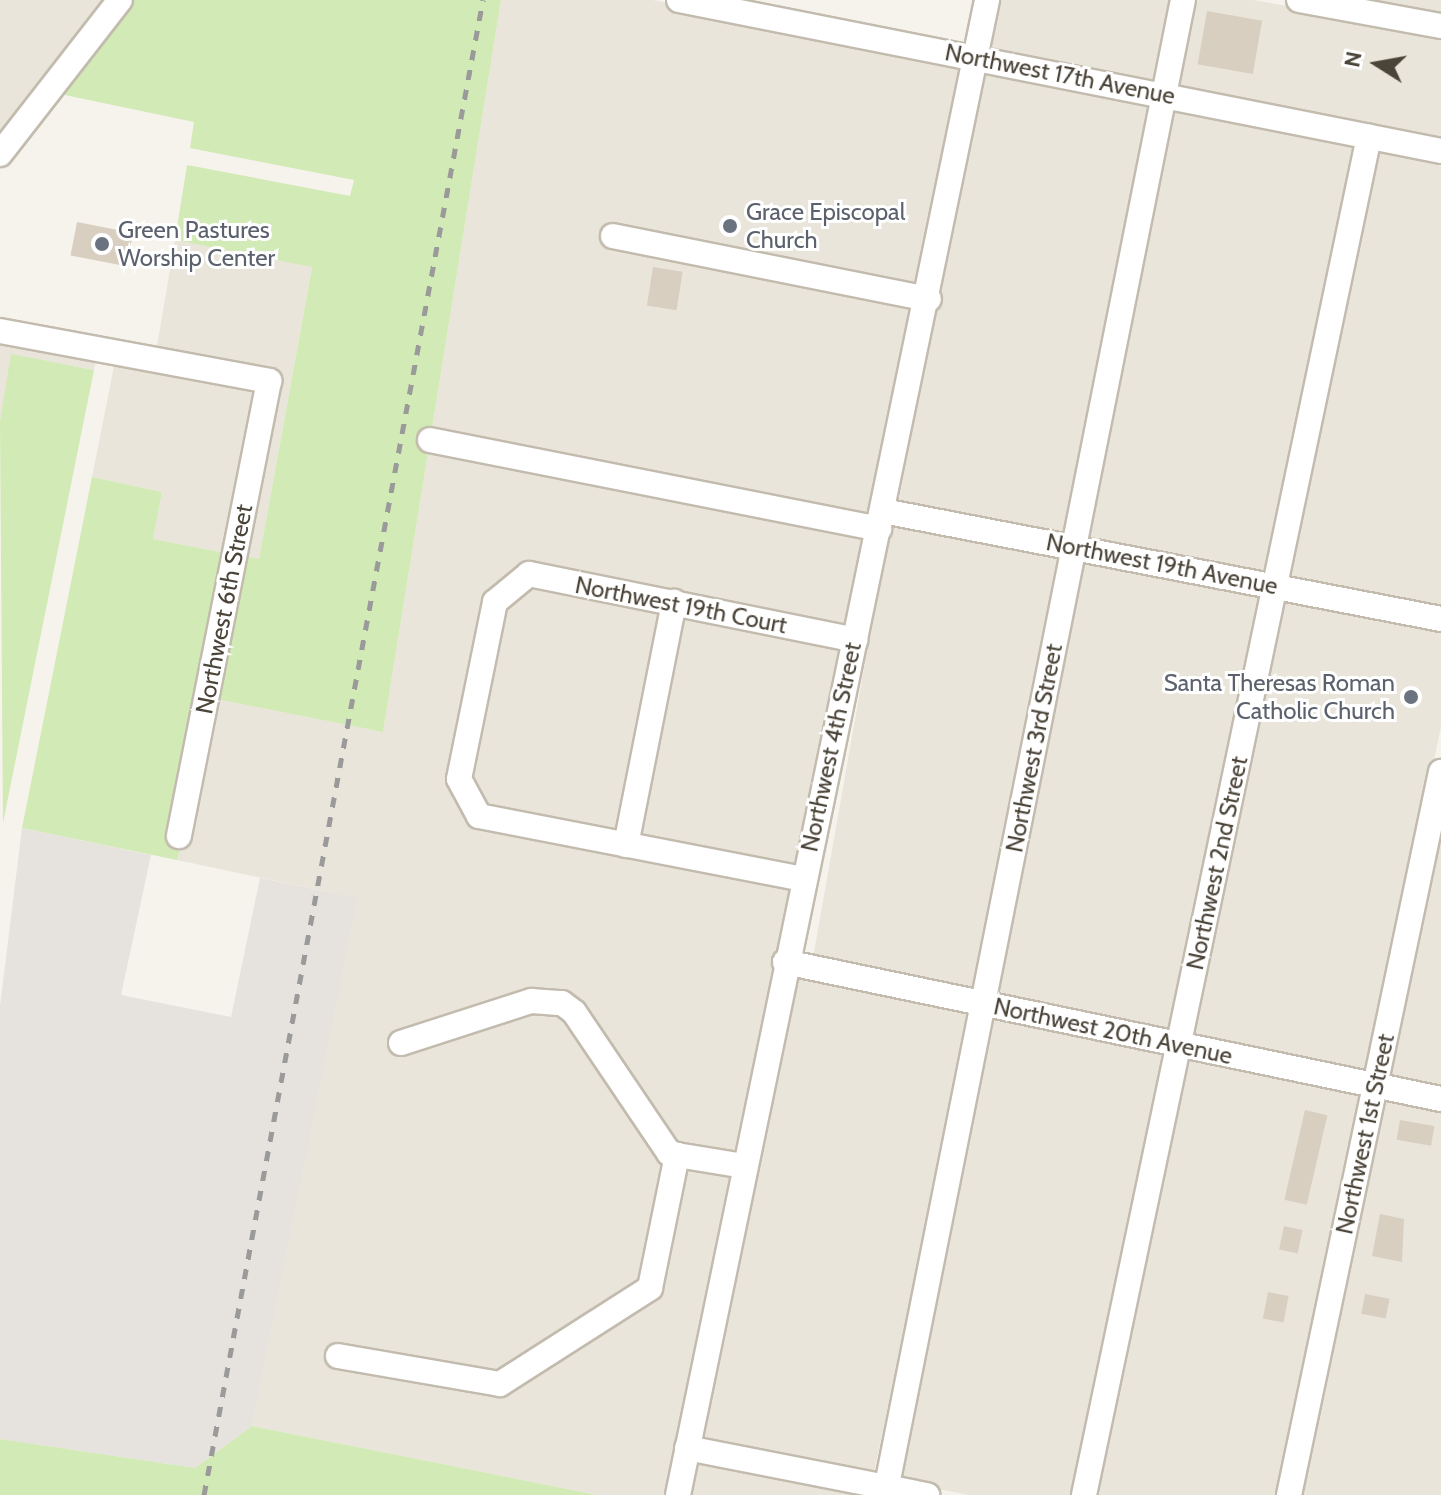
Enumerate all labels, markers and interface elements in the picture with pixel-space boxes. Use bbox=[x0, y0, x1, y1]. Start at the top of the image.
north arrow bbox=[1337, 24, 1417, 104]
street label: Northwest 17th Avenue bbox=[943, 38, 1177, 110]
text: N bbox=[1338, 49, 1368, 70]
place label: Grace Episcopal Church bbox=[746, 198, 905, 254]
place label: Green Pastures Worship Center bbox=[118, 216, 275, 272]
marker: Grace Episcopal Church bbox=[721, 217, 739, 235]
marker: Green Pastures Worship Center bbox=[93, 235, 111, 253]
street label: Northwest 6th Street bbox=[190, 502, 258, 716]
street label: Northwest 19th Avenue bbox=[1044, 527, 1280, 601]
street label: Northwest 19th Court bbox=[573, 570, 789, 640]
street label: Northwest 4th Street bbox=[795, 640, 867, 854]
street label: Northwest 3rd Street bbox=[1000, 641, 1068, 855]
place label: Santa Theresas Roman Catholic Church bbox=[1164, 669, 1395, 725]
marker: Santa Theresas Roman Catholic Church bbox=[1402, 688, 1420, 706]
street label: Northwest 2nd Street bbox=[1180, 754, 1254, 972]
street label: Northwest 20th Avenue bbox=[991, 992, 1235, 1070]
street label: Northwest 1st Street bbox=[1330, 1031, 1400, 1237]

